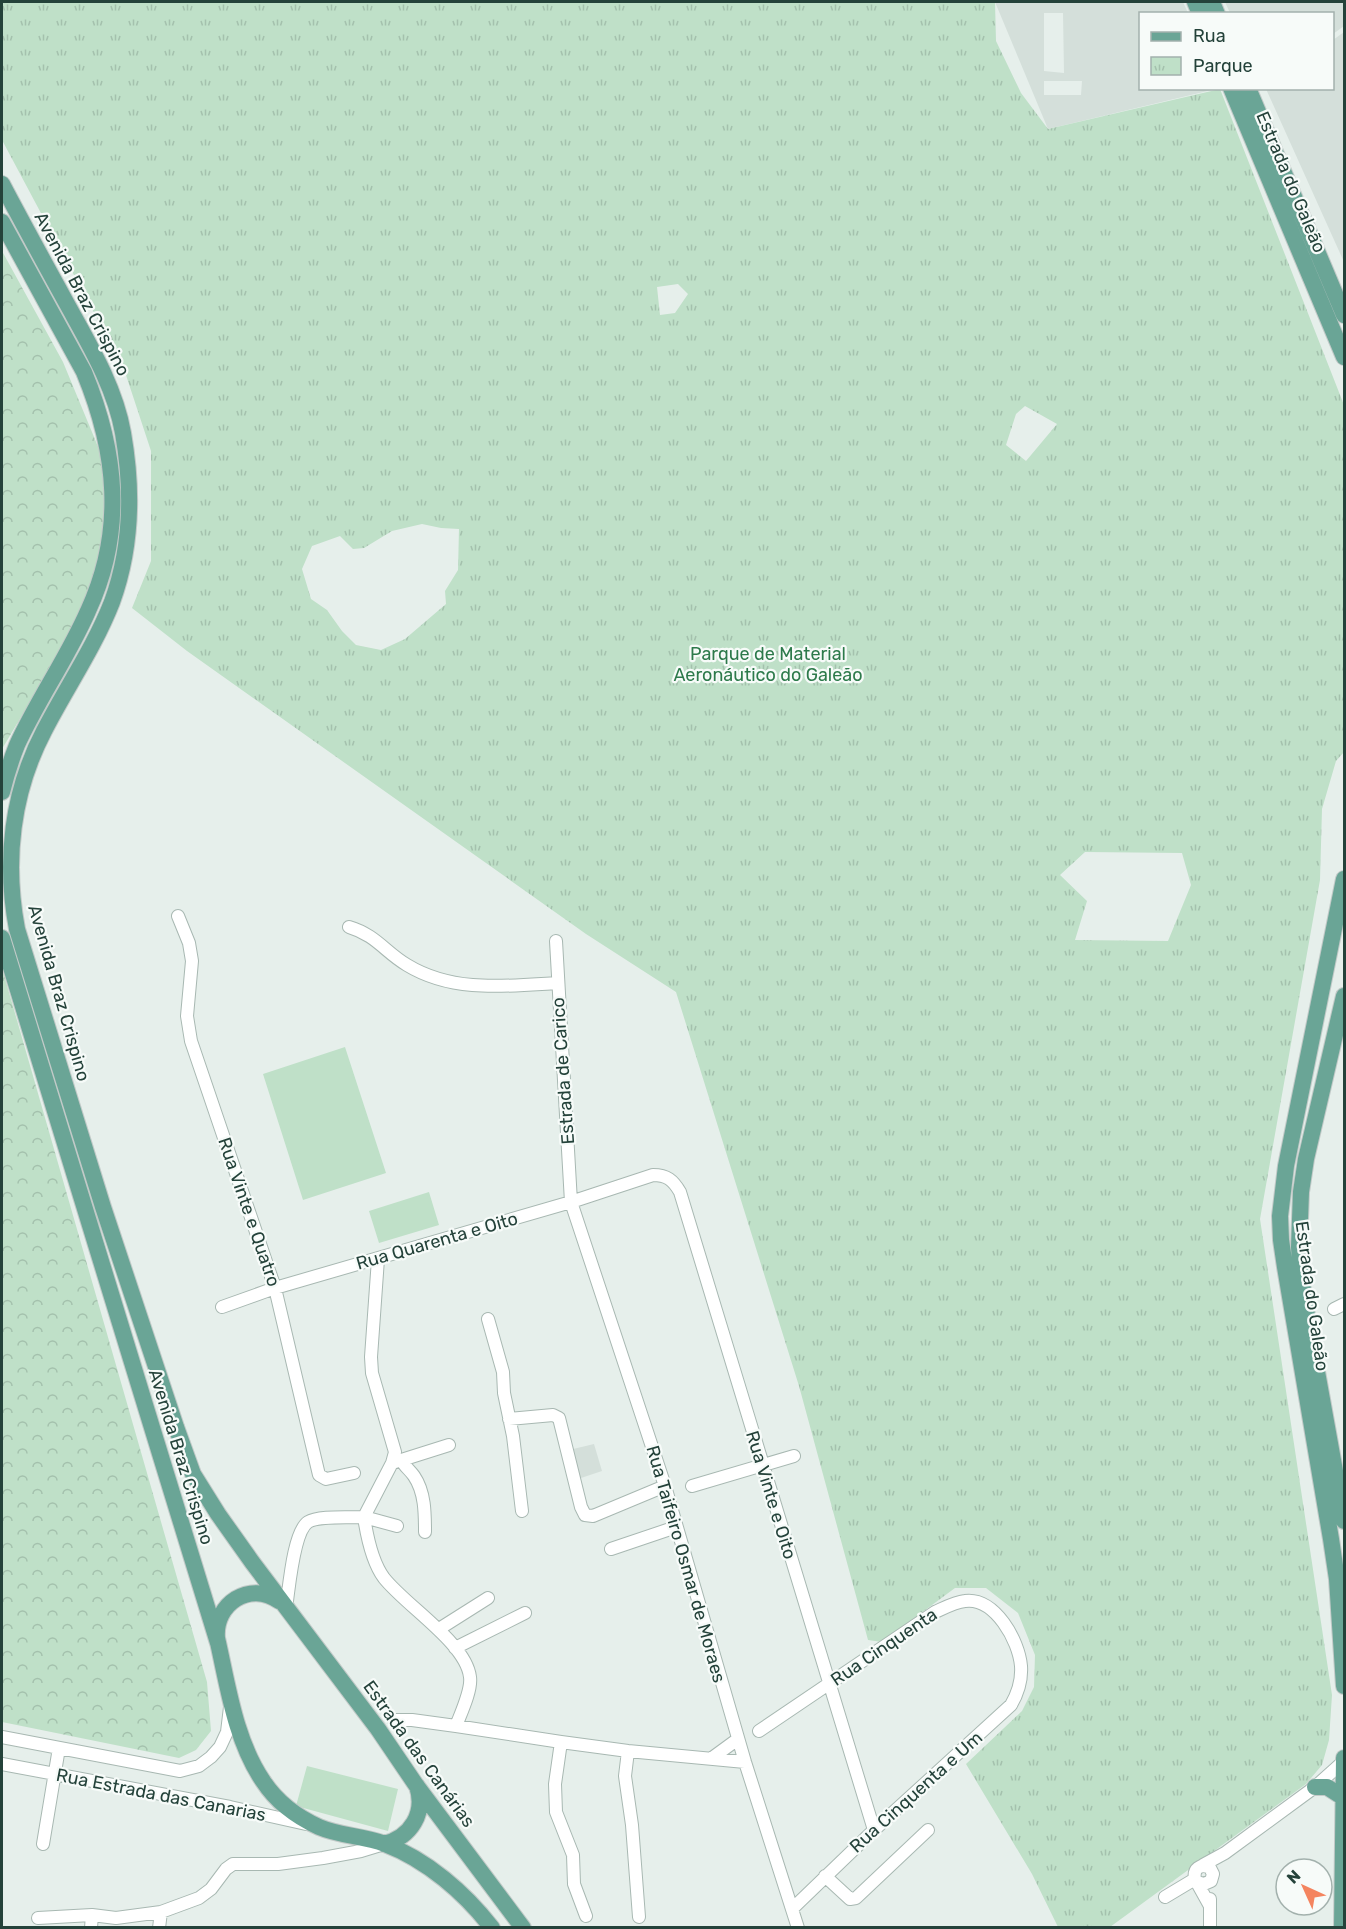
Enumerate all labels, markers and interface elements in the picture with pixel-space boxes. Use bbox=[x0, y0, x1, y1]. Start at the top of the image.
legend bbox=[1139, 12, 1334, 90]
text: Rua bbox=[1193, 25, 1226, 47]
text: Parque bbox=[1193, 55, 1253, 77]
street label: Estrada do Galeão bbox=[1251, 108, 1331, 256]
street label: Avenida Braz Crispino bbox=[29, 208, 135, 380]
park label: Parque de Material Aeronáutico do Galeão bbox=[673, 643, 863, 686]
street label: Avenida Braz Crispino bbox=[23, 902, 95, 1084]
street label: Estrada de Carico bbox=[547, 997, 579, 1145]
street label: Rua Vinte e Quatro bbox=[213, 1135, 285, 1289]
street label: Rua Quarenta e Oito bbox=[354, 1207, 520, 1275]
street label: Estrada do Galeão bbox=[1291, 1220, 1333, 1372]
street label: Avenida Braz Crispino bbox=[144, 1367, 218, 1547]
street label: Rua Vinte e Oito bbox=[741, 1428, 801, 1562]
street label: Rua Taifeiro Osmar de Moraes bbox=[642, 1443, 730, 1685]
street label: Rua Cinquenta bbox=[827, 1603, 941, 1691]
street label: Estrada das Canárias bbox=[358, 1676, 480, 1832]
street label: Rua Cinquenta e Um bbox=[845, 1727, 987, 1857]
street label: Rua Estrada das Canarias bbox=[54, 1764, 268, 1826]
north arrow bbox=[1274, 1857, 1334, 1917]
text: N bbox=[1283, 1866, 1305, 1888]

